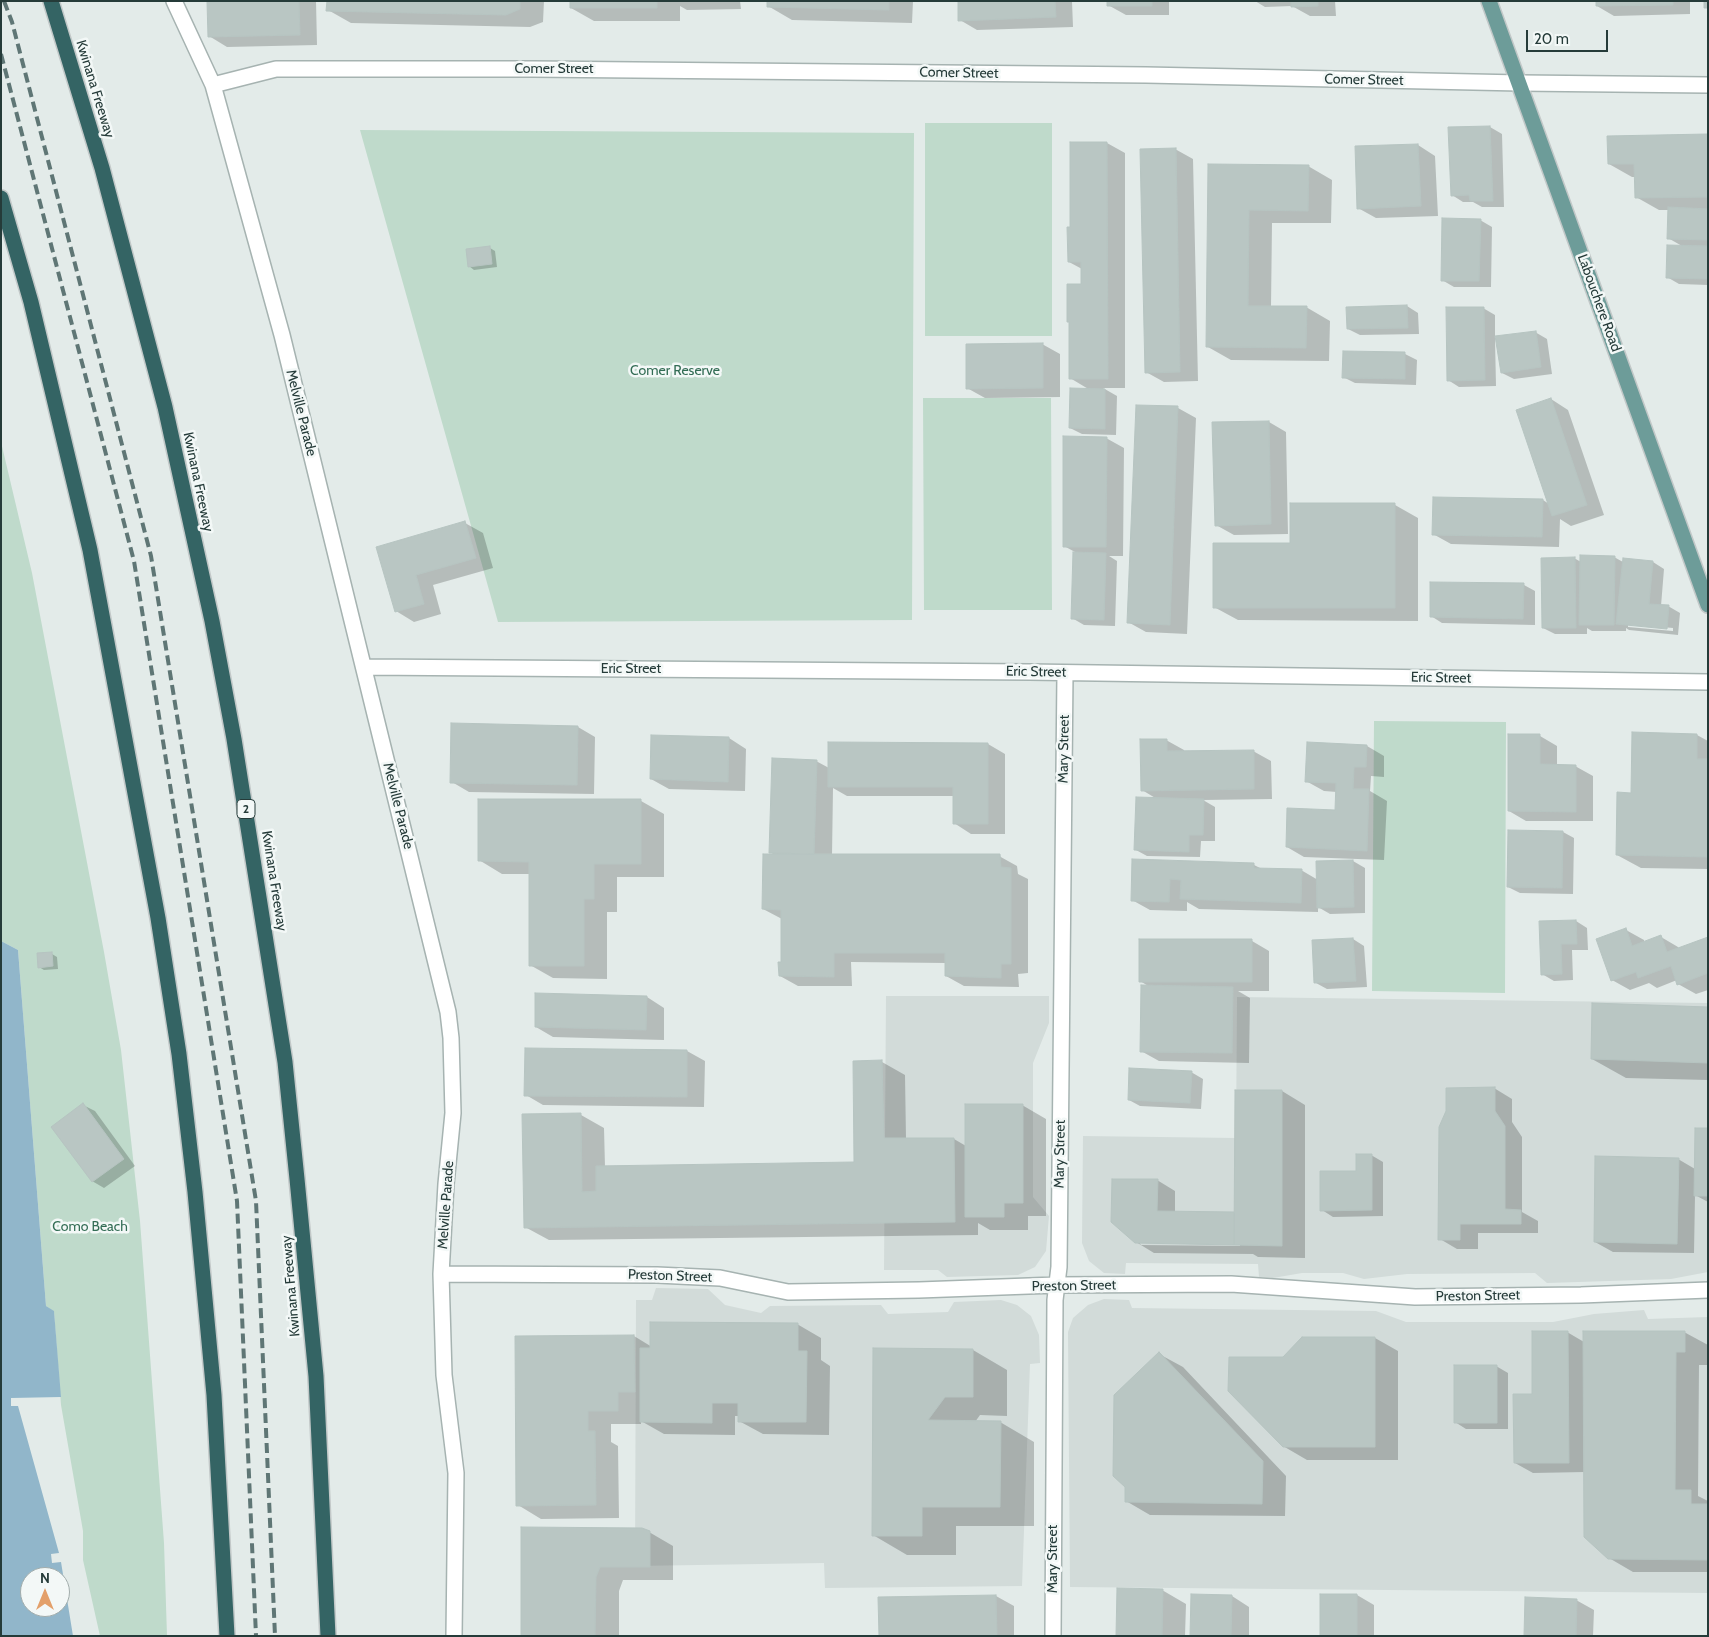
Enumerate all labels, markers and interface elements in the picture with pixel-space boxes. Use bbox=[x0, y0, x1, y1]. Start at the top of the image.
scale bar bbox=[1529, 20, 1612, 52]
text: 20 m bbox=[1534, 30, 1569, 48]
street label: Kwinana Freeway bbox=[72, 38, 118, 140]
street label: Comer Street bbox=[514, 61, 594, 77]
street label: Comer Street bbox=[919, 64, 999, 82]
street label: Comer Street bbox=[1324, 71, 1404, 89]
street label: Labouchere Road bbox=[1574, 252, 1624, 354]
park label: Comer Reserve bbox=[630, 363, 720, 379]
street label: Melville Parade bbox=[282, 368, 320, 458]
street label: Kwinana Freeway bbox=[179, 431, 217, 533]
street label: Eric Street bbox=[601, 661, 661, 677]
street label: Eric Street bbox=[1006, 663, 1066, 681]
street label: Eric Street bbox=[1411, 669, 1471, 687]
street label: Mary Street bbox=[1055, 715, 1073, 783]
street label: Melville Parade bbox=[379, 761, 417, 851]
road number: 2 bbox=[237, 800, 255, 819]
street label: Kwinana Freeway bbox=[258, 830, 290, 932]
street label: Mary Street bbox=[1051, 1120, 1069, 1188]
street label: Melville Parade bbox=[435, 1160, 457, 1250]
park label: Como Beach bbox=[52, 1219, 128, 1235]
street label: Kwinana Freeway bbox=[278, 1235, 304, 1337]
street label: Preston Street bbox=[628, 1266, 712, 1286]
street label: Preston Street bbox=[1032, 1277, 1116, 1295]
street label: Preston Street bbox=[1436, 1287, 1520, 1305]
street label: Mary Street bbox=[1045, 1525, 1061, 1593]
north arrow bbox=[20, 1567, 70, 1617]
text: N bbox=[40, 1569, 50, 1587]

